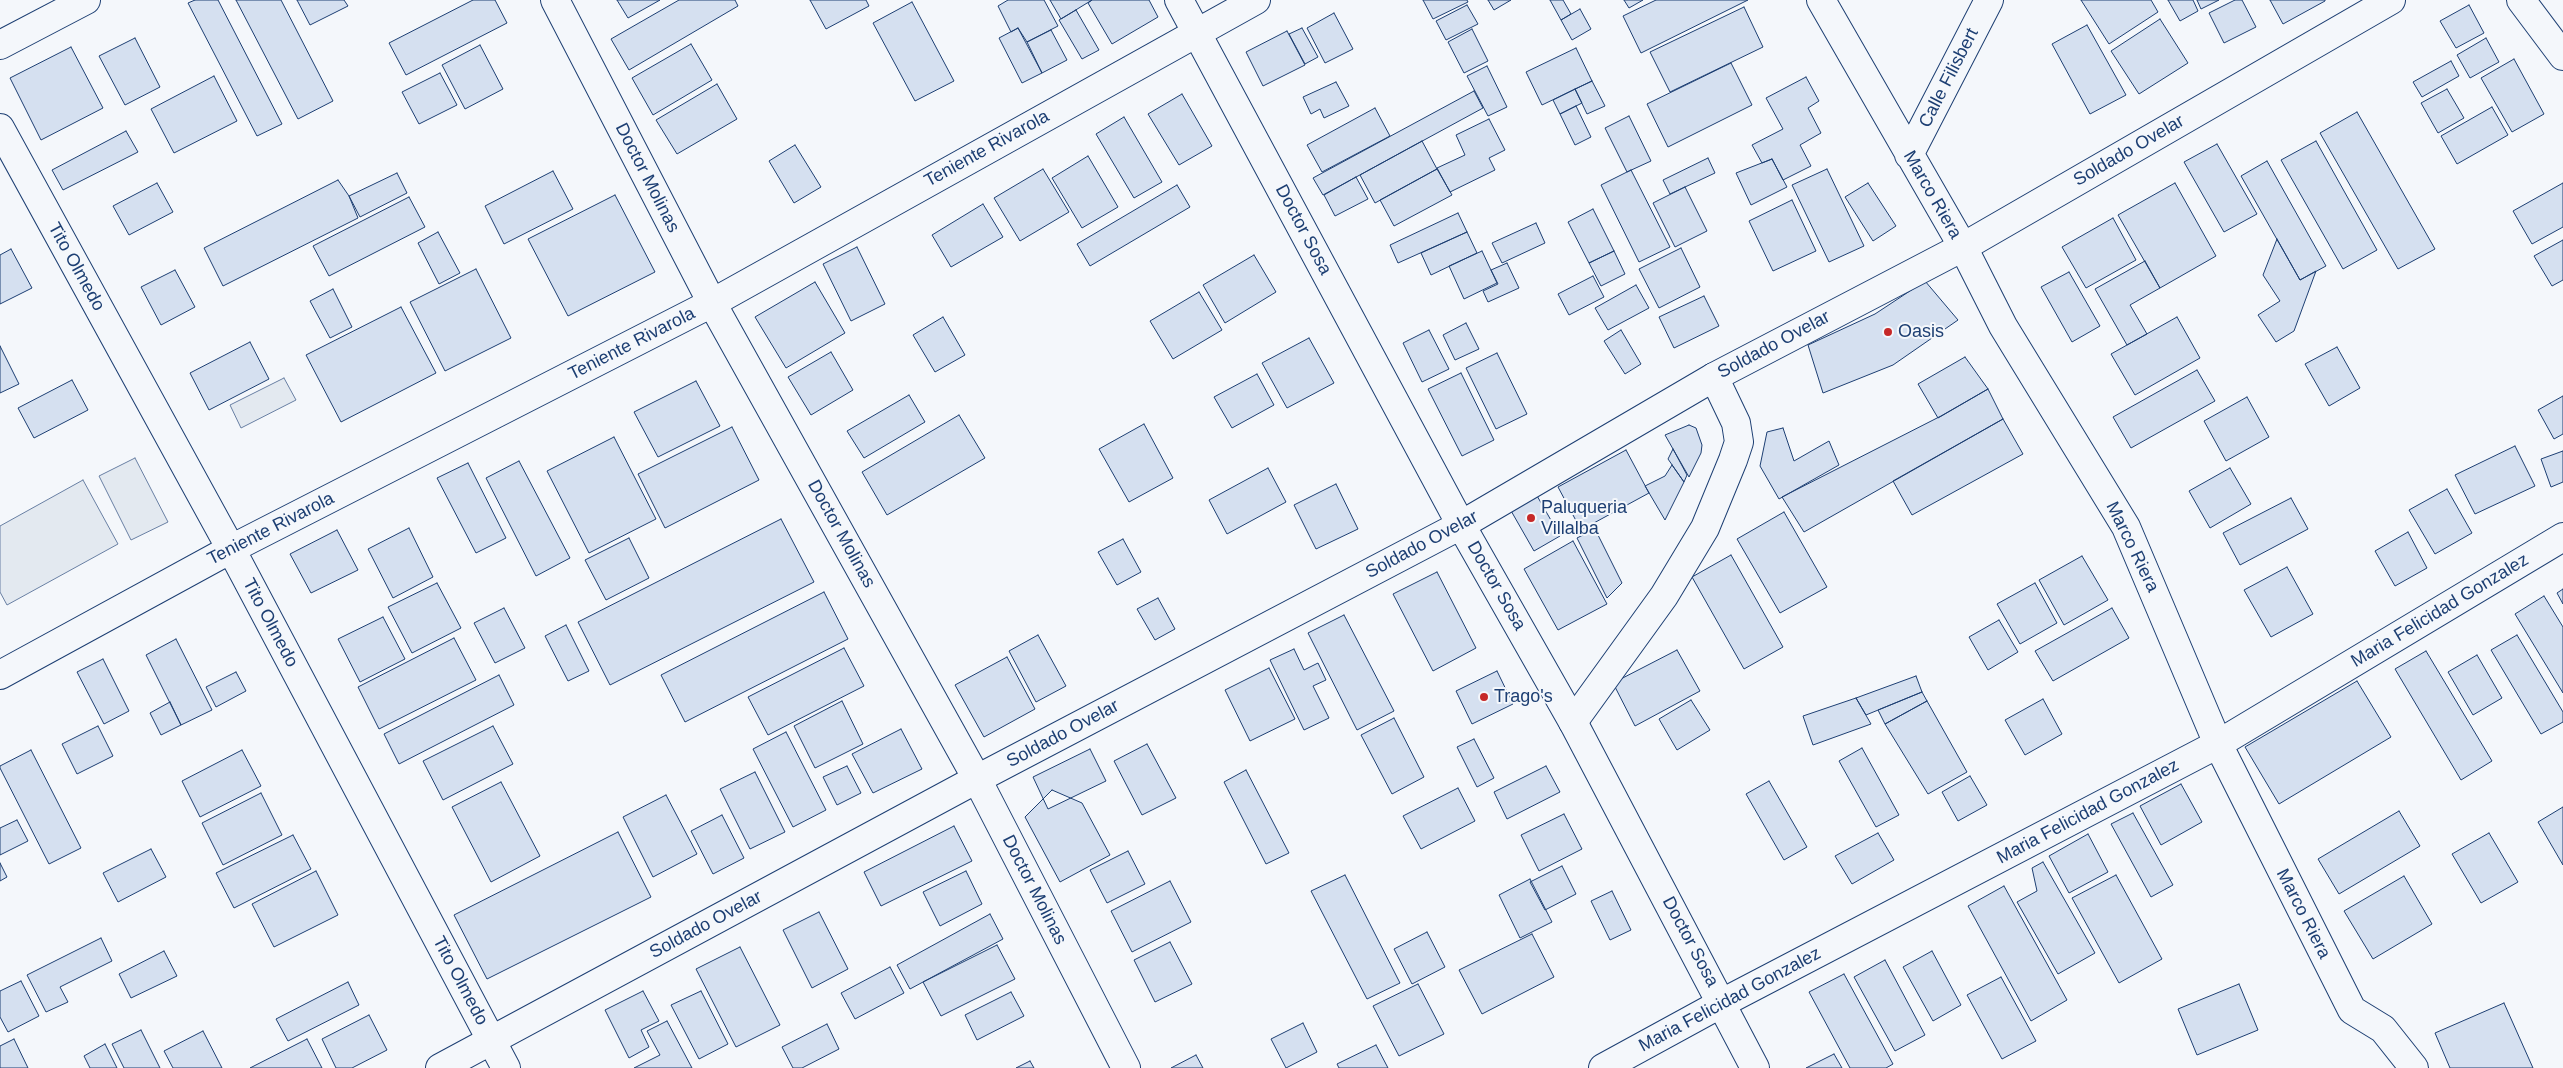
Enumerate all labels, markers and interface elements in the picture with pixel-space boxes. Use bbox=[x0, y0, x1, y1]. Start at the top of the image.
street label: Calle Filisbert bbox=[1915, 25, 1983, 131]
street label: Teniente Rivarola bbox=[921, 106, 1053, 192]
street label: Soldado Ovelar bbox=[2070, 111, 2188, 191]
street label: Doctor Molinas bbox=[610, 120, 684, 236]
street label: Marco Riera bbox=[1898, 147, 1966, 243]
street label: Doctor Sosa bbox=[1270, 181, 1336, 279]
street label: Tito Olmedo bbox=[43, 219, 109, 315]
street label: Teniente Rivarola bbox=[565, 303, 699, 385]
street label: Soldado Ovelar bbox=[1714, 306, 1834, 384]
place label: Oasis bbox=[1898, 321, 1944, 343]
marker: Oasis bbox=[1882, 326, 1894, 338]
street label: Doctor Molinas bbox=[802, 476, 880, 592]
street label: Teniente Rivarola bbox=[204, 488, 338, 570]
place label: Paluqueria Villalba bbox=[1541, 497, 1627, 540]
street label: Marco Riera bbox=[2101, 498, 2163, 596]
street label: Soldado Ovelar bbox=[1362, 506, 1482, 584]
marker: Paluqueria Villalba bbox=[1525, 512, 1537, 524]
street label: Doctor Sosa bbox=[1462, 538, 1530, 634]
street label: Maria Felicidad Gonzalez bbox=[2347, 549, 2533, 673]
street label: Tito Olmedo bbox=[238, 575, 302, 671]
place label: Trago's bbox=[1494, 686, 1553, 708]
marker: Trago's bbox=[1478, 691, 1490, 703]
street label: Soldado Ovelar bbox=[1003, 695, 1123, 773]
street label: Maria Felicidad Gonzalez bbox=[1993, 755, 2183, 869]
street label: Doctor Molinas bbox=[997, 832, 1071, 948]
street label: Marco Riera bbox=[2271, 865, 2335, 963]
street label: Soldado Ovelar bbox=[646, 886, 766, 964]
street label: Doctor Sosa bbox=[1657, 893, 1723, 991]
street label: Tito Olmedo bbox=[428, 933, 492, 1029]
street label: Maria Felicidad Gonzalez bbox=[1635, 943, 1825, 1057]

